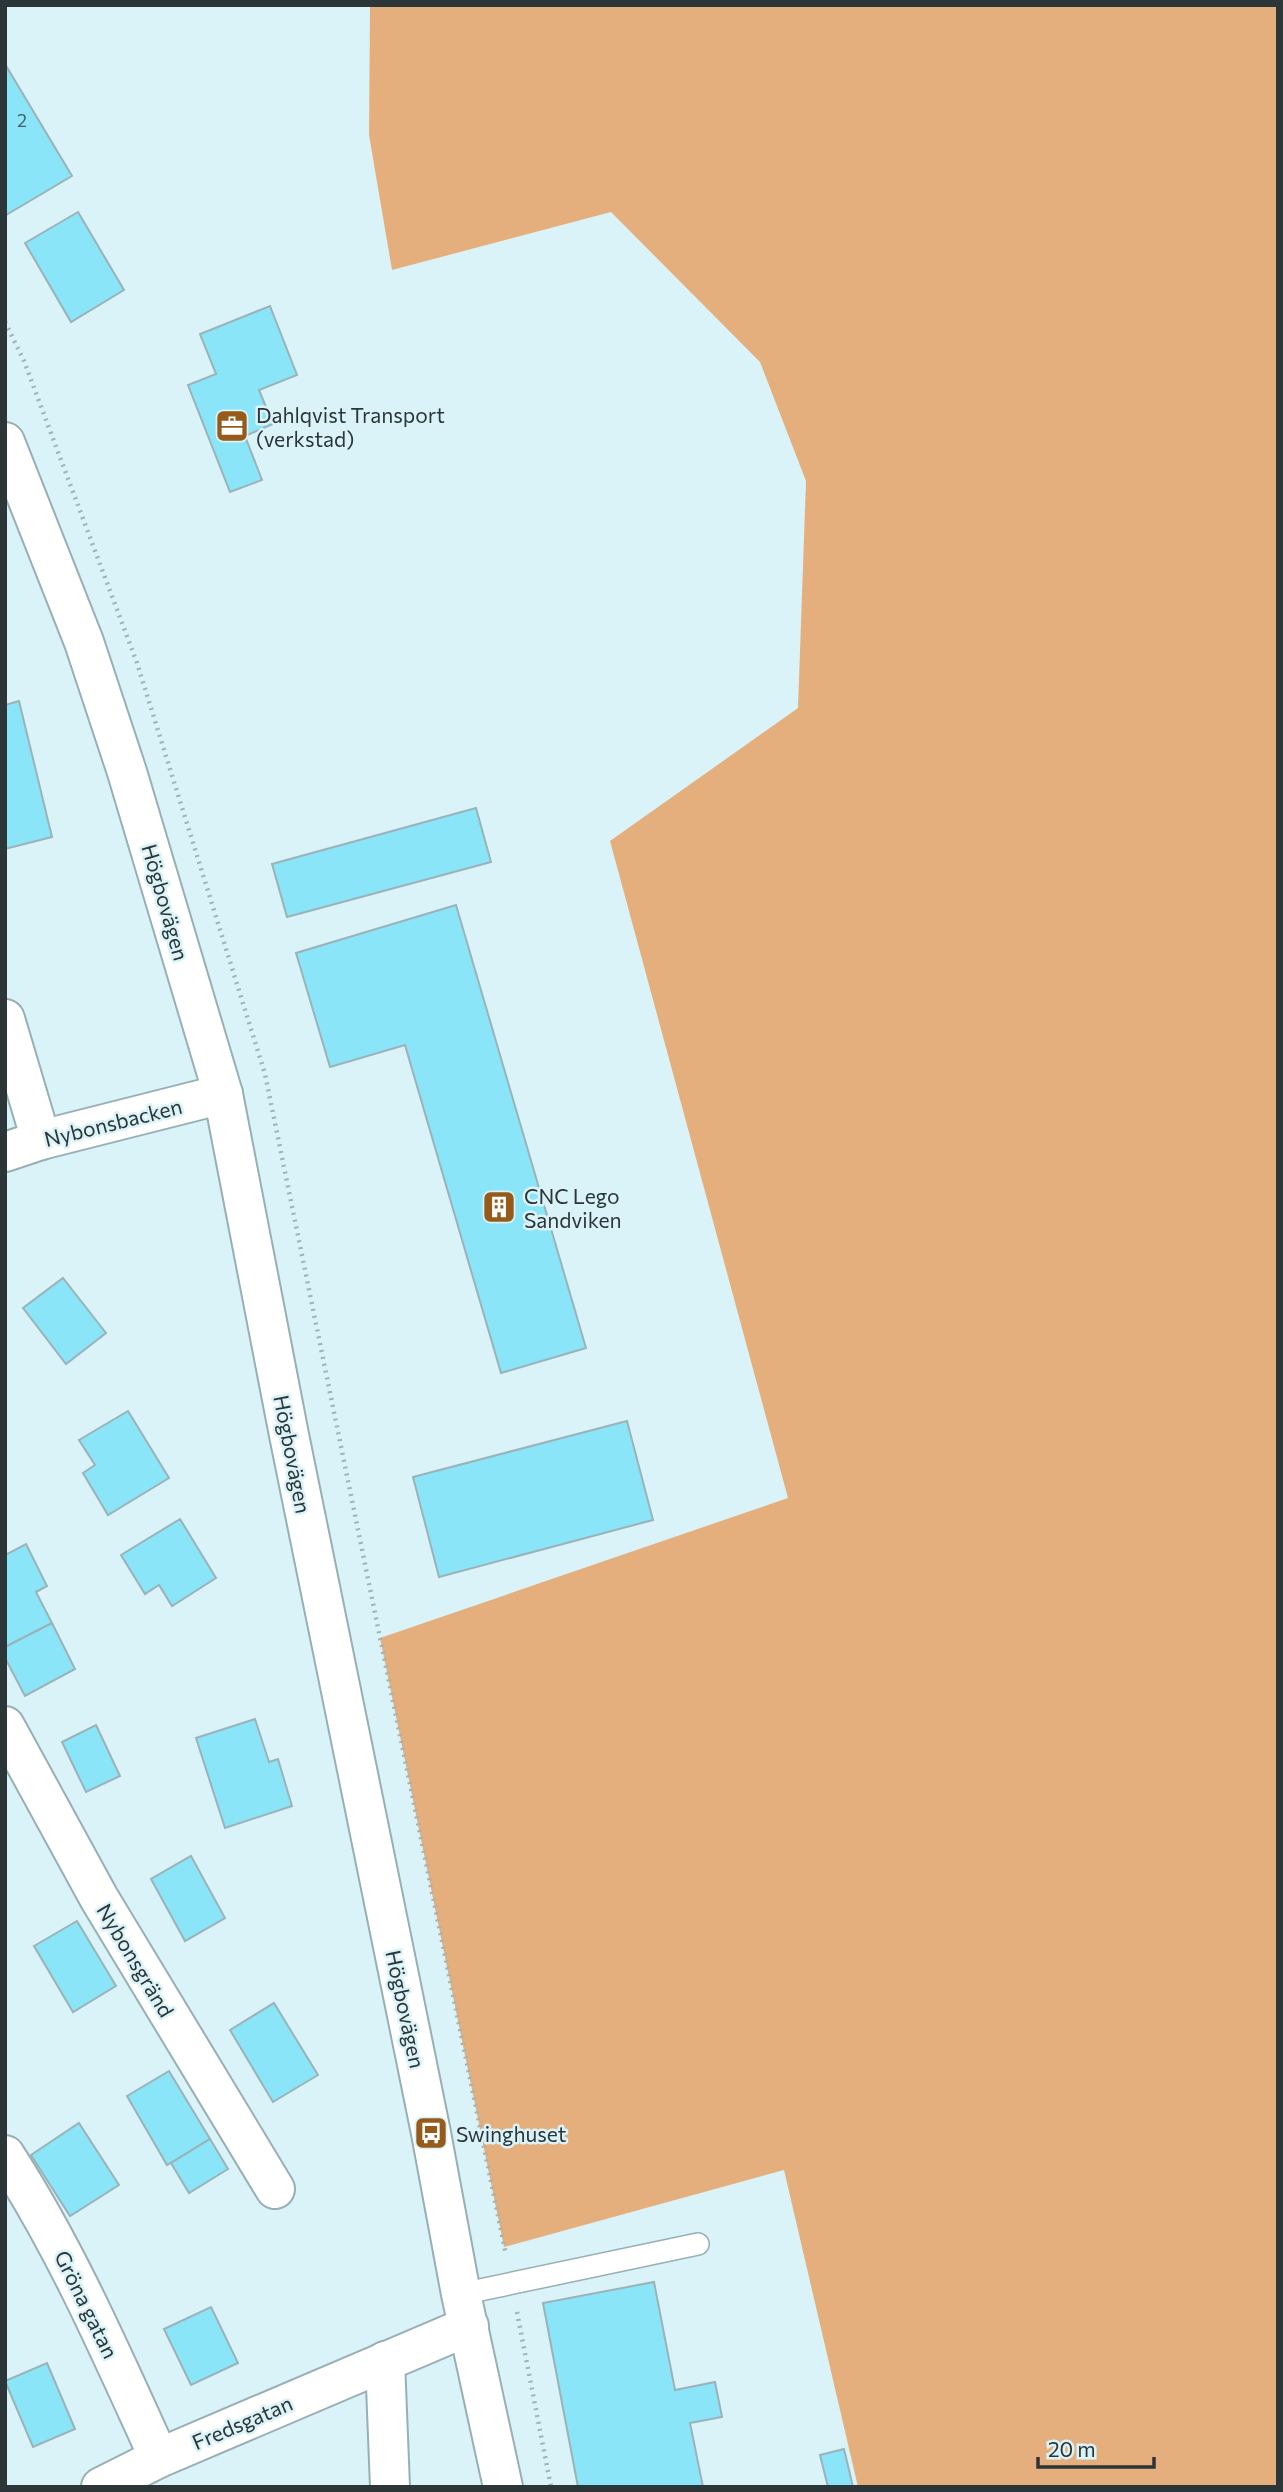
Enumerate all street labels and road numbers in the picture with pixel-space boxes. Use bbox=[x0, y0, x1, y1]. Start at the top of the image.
street label: Högbovägen bbox=[137, 841, 195, 963]
street label: Nybonsbacken bbox=[42, 1093, 184, 1151]
street label: Högbovägen bbox=[269, 1393, 317, 1515]
street label: Nybonsgränd bbox=[92, 1899, 180, 2021]
street label: Högbovägen bbox=[381, 1948, 431, 2070]
street label: Gröna gatan bbox=[50, 2246, 124, 2362]
street label: Fredsgatan bbox=[188, 2390, 296, 2454]

